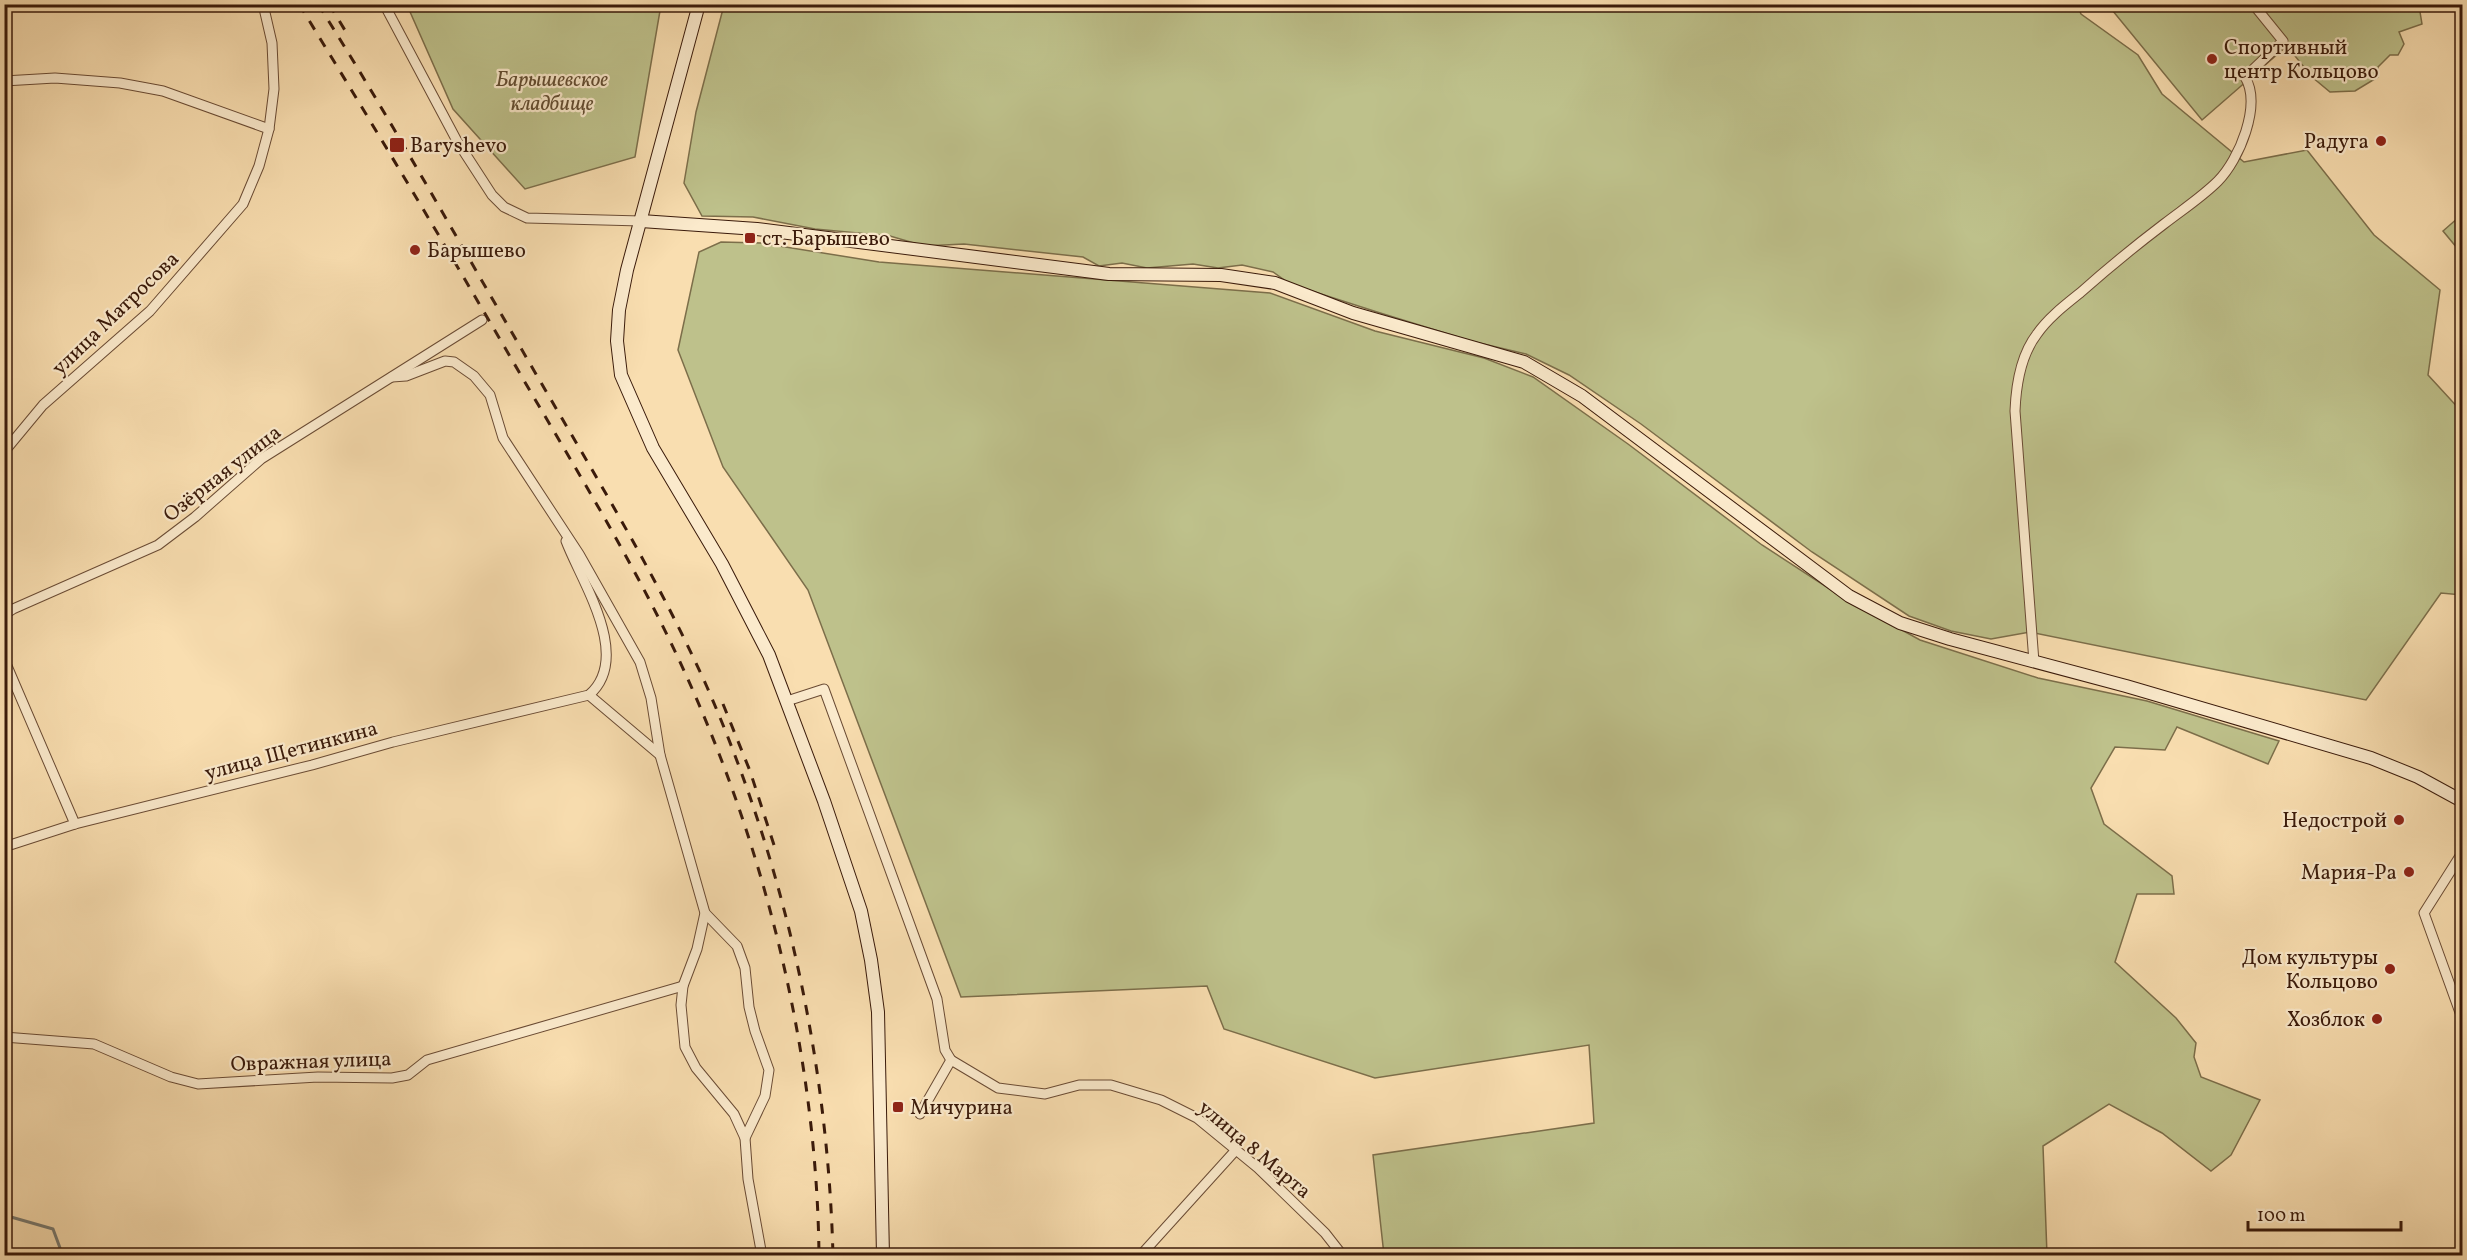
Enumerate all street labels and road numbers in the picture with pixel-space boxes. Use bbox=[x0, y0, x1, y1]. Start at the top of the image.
street label: улица Матросова bbox=[46, 246, 186, 383]
street label: Озёрная улица bbox=[158, 419, 288, 530]
street label: улица Щетинкина bbox=[202, 714, 381, 788]
street label: Овражная улица bbox=[230, 1045, 392, 1080]
street label: улица 8 Марта bbox=[1191, 1094, 1317, 1206]

